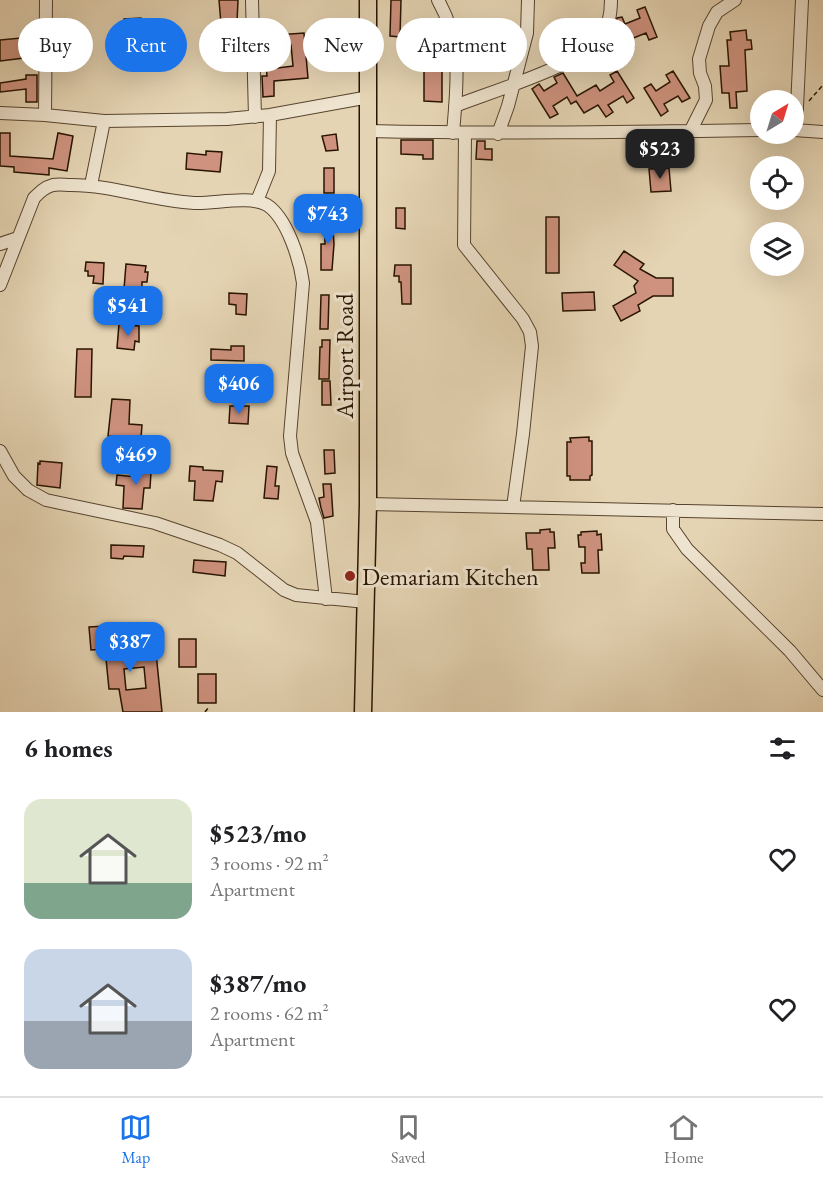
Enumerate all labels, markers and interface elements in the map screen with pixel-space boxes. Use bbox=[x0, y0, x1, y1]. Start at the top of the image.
chip: Buy bbox=[18, 18, 93, 72]
chip: Rent bbox=[105, 18, 187, 72]
chip: Filters bbox=[199, 18, 291, 72]
chip: New bbox=[303, 18, 384, 72]
chip: Apartment bbox=[396, 18, 527, 72]
chip: House bbox=[539, 18, 635, 72]
north arrow bbox=[750, 90, 804, 144]
map controls bbox=[750, 90, 804, 276]
pin: $523 bbox=[624, 129, 696, 180]
text: $523 bbox=[640, 135, 680, 161]
button: locate bbox=[750, 156, 804, 210]
pin: $743 bbox=[292, 194, 364, 245]
text: $743 bbox=[308, 200, 348, 226]
button: layers bbox=[750, 222, 804, 276]
pin: $541 bbox=[92, 286, 164, 337]
text: $541 bbox=[108, 292, 148, 318]
street label: Airport Road bbox=[329, 292, 360, 420]
pin: $406 bbox=[203, 364, 275, 415]
text: $406 bbox=[219, 370, 259, 396]
pin: $469 bbox=[100, 435, 172, 486]
text: $469 bbox=[116, 441, 156, 467]
place label: Demariam Kitchen bbox=[362, 561, 539, 592]
marker: Demariam Kitchen bbox=[343, 569, 357, 583]
pin: $387 bbox=[94, 622, 166, 673]
text: $387 bbox=[110, 628, 150, 654]
text: 6 homes bbox=[24, 731, 113, 765]
icon: filters bbox=[766, 732, 799, 765]
text: $523/mo bbox=[210, 816, 306, 850]
icon: home bbox=[72, 823, 144, 895]
icon: heart bbox=[766, 843, 799, 876]
text: 3 rooms · 92 m² bbox=[210, 850, 329, 876]
text: Apartment bbox=[210, 876, 295, 902]
text: $387/mo bbox=[210, 966, 306, 1000]
icon: home bbox=[72, 973, 144, 1045]
icon: heart bbox=[766, 993, 799, 1026]
text: 2 rooms · 62 m² bbox=[210, 1000, 329, 1026]
text: Apartment bbox=[210, 1026, 295, 1052]
tab: Map bbox=[119, 1111, 152, 1168]
tab: Saved bbox=[391, 1111, 425, 1168]
tab: Home bbox=[664, 1111, 704, 1168]

